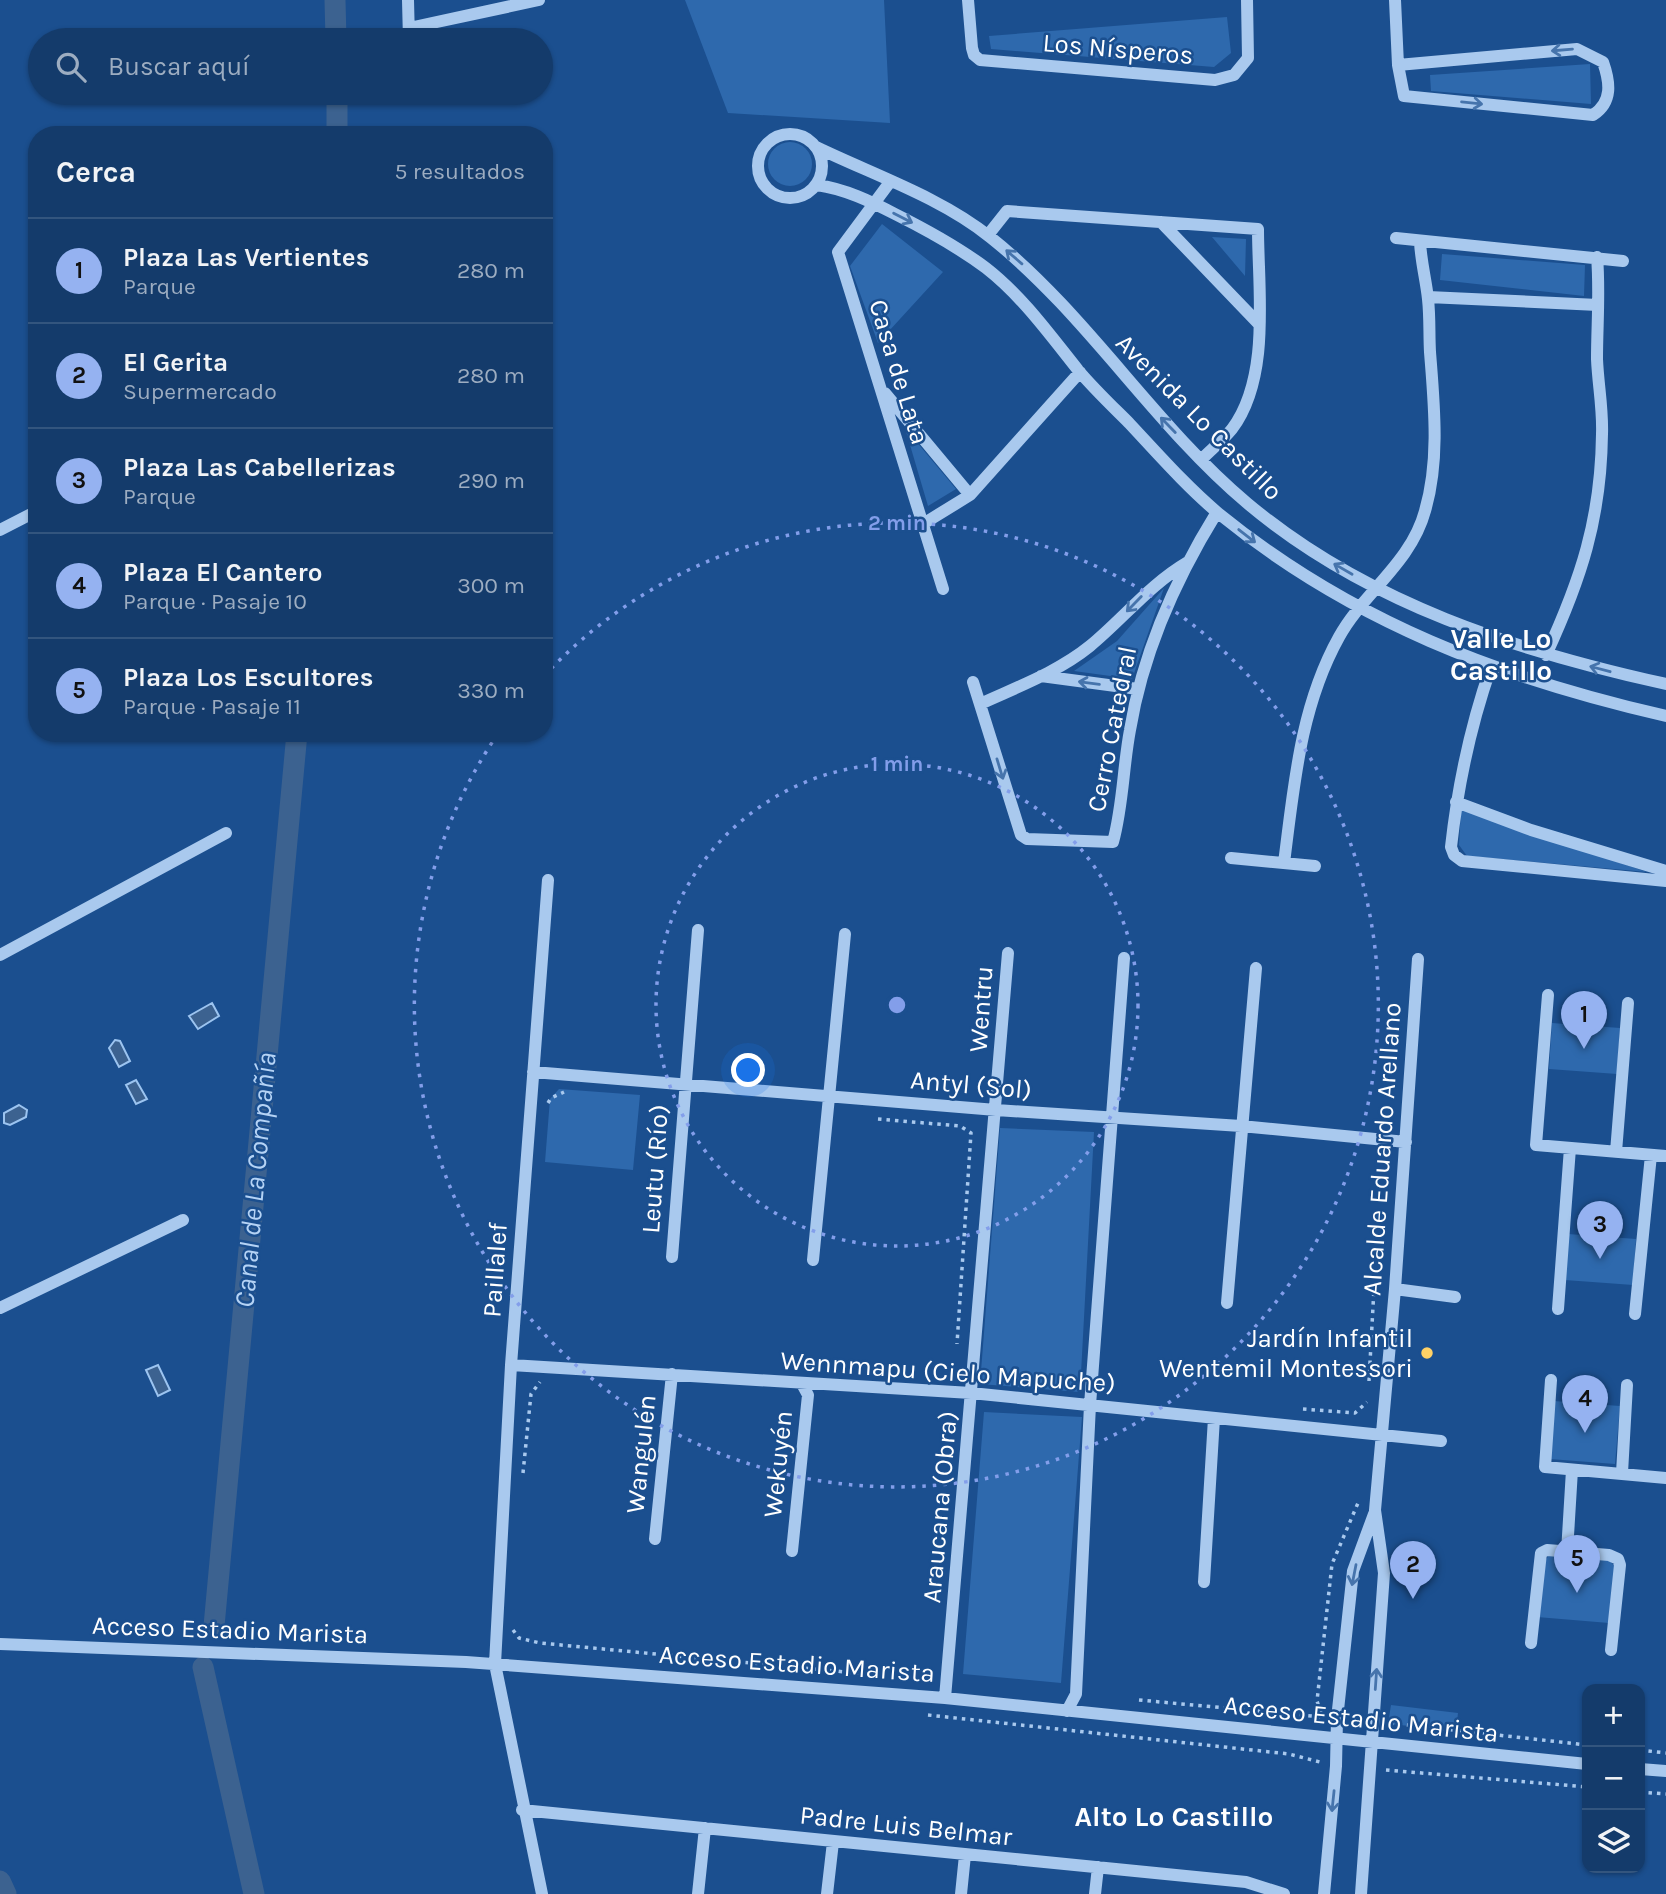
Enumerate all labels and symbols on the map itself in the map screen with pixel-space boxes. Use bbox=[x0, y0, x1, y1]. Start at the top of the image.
street label: Los Nísperos bbox=[1041, 27, 1195, 71]
one-way arrow bbox=[1551, 44, 1573, 57]
one-way arrow bbox=[1460, 97, 1482, 110]
one-way arrow bbox=[892, 211, 913, 225]
one-way arrow bbox=[1006, 250, 1024, 265]
street label: Casa de Lata bbox=[862, 296, 936, 448]
street label: Avenida Lo Castillo bbox=[1109, 327, 1289, 507]
one-way arrow bbox=[1160, 417, 1177, 434]
text: 2 min bbox=[868, 511, 926, 535]
one-way arrow bbox=[1238, 528, 1256, 543]
one-way arrow bbox=[1333, 562, 1353, 576]
one-way arrow bbox=[1126, 595, 1143, 612]
district label: Valle Lo Castillo bbox=[1450, 622, 1552, 687]
street label: Cerro Catedral bbox=[1081, 643, 1143, 815]
one-way arrow bbox=[1589, 662, 1611, 675]
one-way arrow bbox=[1078, 676, 1101, 689]
text: 1 min bbox=[871, 752, 923, 776]
one-way arrow bbox=[995, 758, 1008, 780]
street label: Wentru bbox=[963, 965, 999, 1053]
pin: 1 bbox=[1561, 991, 1607, 1049]
centre of rings bbox=[885, 993, 909, 1017]
street label: Alcalde Eduardo Arellano bbox=[1356, 1001, 1408, 1297]
water label: Canal de La Compañía bbox=[227, 1051, 283, 1309]
your location bbox=[731, 1053, 765, 1087]
street label: Antyl (Sol) bbox=[909, 1064, 1033, 1106]
street label: Leutu (Río) bbox=[635, 1103, 675, 1235]
pin: 3 bbox=[1577, 1201, 1623, 1259]
street label: Paillalef bbox=[476, 1221, 514, 1318]
place label: Jardín Infantil Wentemil Montessori bbox=[1159, 1323, 1413, 1384]
street label: Wennmapu (Cielo Mapuche) bbox=[779, 1345, 1117, 1399]
marker: Jardín Infantil Wentemil Montessori bbox=[1419, 1345, 1435, 1361]
pin: 4 bbox=[1562, 1375, 1608, 1433]
street label: Wangulén bbox=[619, 1393, 663, 1515]
street label: Wekuyén bbox=[757, 1409, 799, 1519]
street label: Araucana (Obra) bbox=[916, 1410, 964, 1604]
pin: 5 bbox=[1554, 1535, 1600, 1593]
pin: 2 bbox=[1390, 1541, 1436, 1599]
one-way arrow bbox=[1346, 1563, 1360, 1586]
street label: Acceso Estadio Marista bbox=[91, 1610, 369, 1650]
street label: Acceso Estadio Marista bbox=[658, 1639, 936, 1689]
one-way arrow bbox=[1370, 1668, 1383, 1691]
street label: Acceso Estadio Marista bbox=[1222, 1689, 1500, 1749]
one-way arrow bbox=[1326, 1789, 1339, 1812]
street label: Padre Luis Belmar bbox=[798, 1799, 1014, 1853]
district label: Alto Lo Castillo bbox=[1075, 1800, 1273, 1833]

